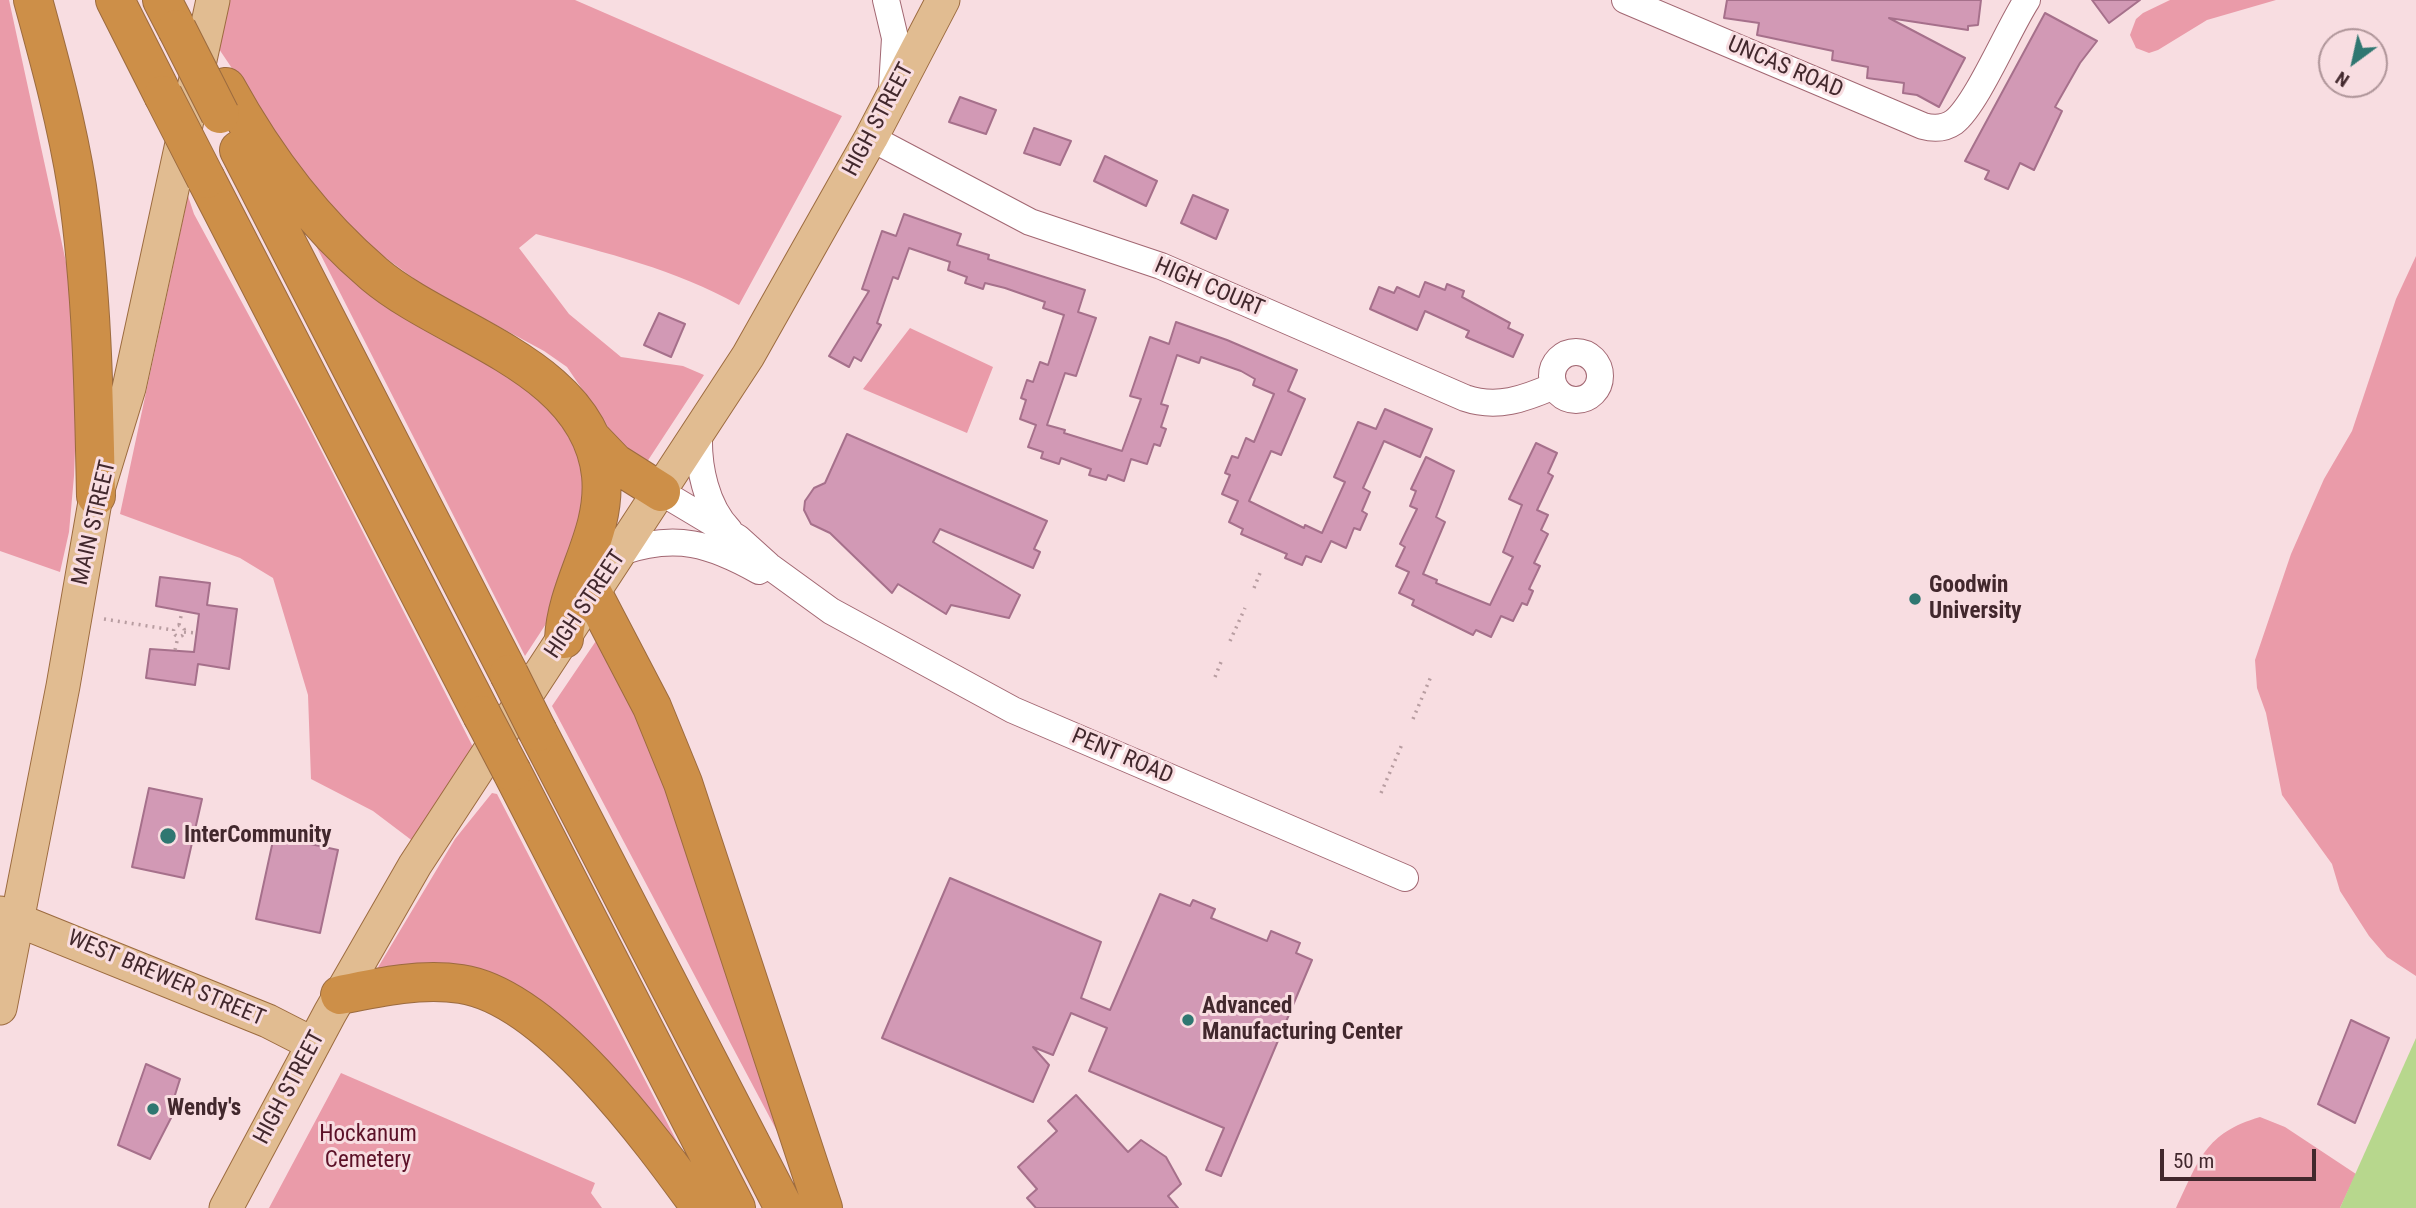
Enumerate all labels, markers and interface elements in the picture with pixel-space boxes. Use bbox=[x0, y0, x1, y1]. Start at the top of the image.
north arrow bbox=[2318, 28, 2388, 98]
street label: UNCAS ROAD bbox=[1723, 31, 1847, 105]
street label: HIGH STREET bbox=[838, 59, 920, 181]
text: N bbox=[2331, 67, 2354, 92]
street label: HIGH COURT bbox=[1150, 253, 1268, 323]
street label: MAIN STREET bbox=[67, 458, 123, 588]
street label: HIGH STREET bbox=[540, 546, 632, 664]
place label: Goodwin University bbox=[1929, 572, 2022, 626]
marker: Goodwin University bbox=[1907, 591, 1923, 607]
street label: PENT ROAD bbox=[1067, 723, 1177, 791]
place label: InterCommunity bbox=[184, 822, 332, 850]
marker: InterCommunity bbox=[158, 826, 178, 846]
street label: WEST BREWER STREET bbox=[63, 925, 269, 1033]
place label: Advanced Manufacturing Center bbox=[1202, 993, 1403, 1047]
marker: Advanced Manufacturing Center bbox=[1180, 1012, 1196, 1028]
street label: HIGH STREET bbox=[249, 1027, 331, 1149]
place label: Wendy's bbox=[167, 1095, 241, 1123]
marker: Wendy's bbox=[145, 1101, 161, 1117]
park label: Hockanum Cemetery bbox=[319, 1121, 417, 1175]
scale bar bbox=[2164, 1134, 2320, 1178]
text: 50 m bbox=[2173, 1149, 2214, 1173]

